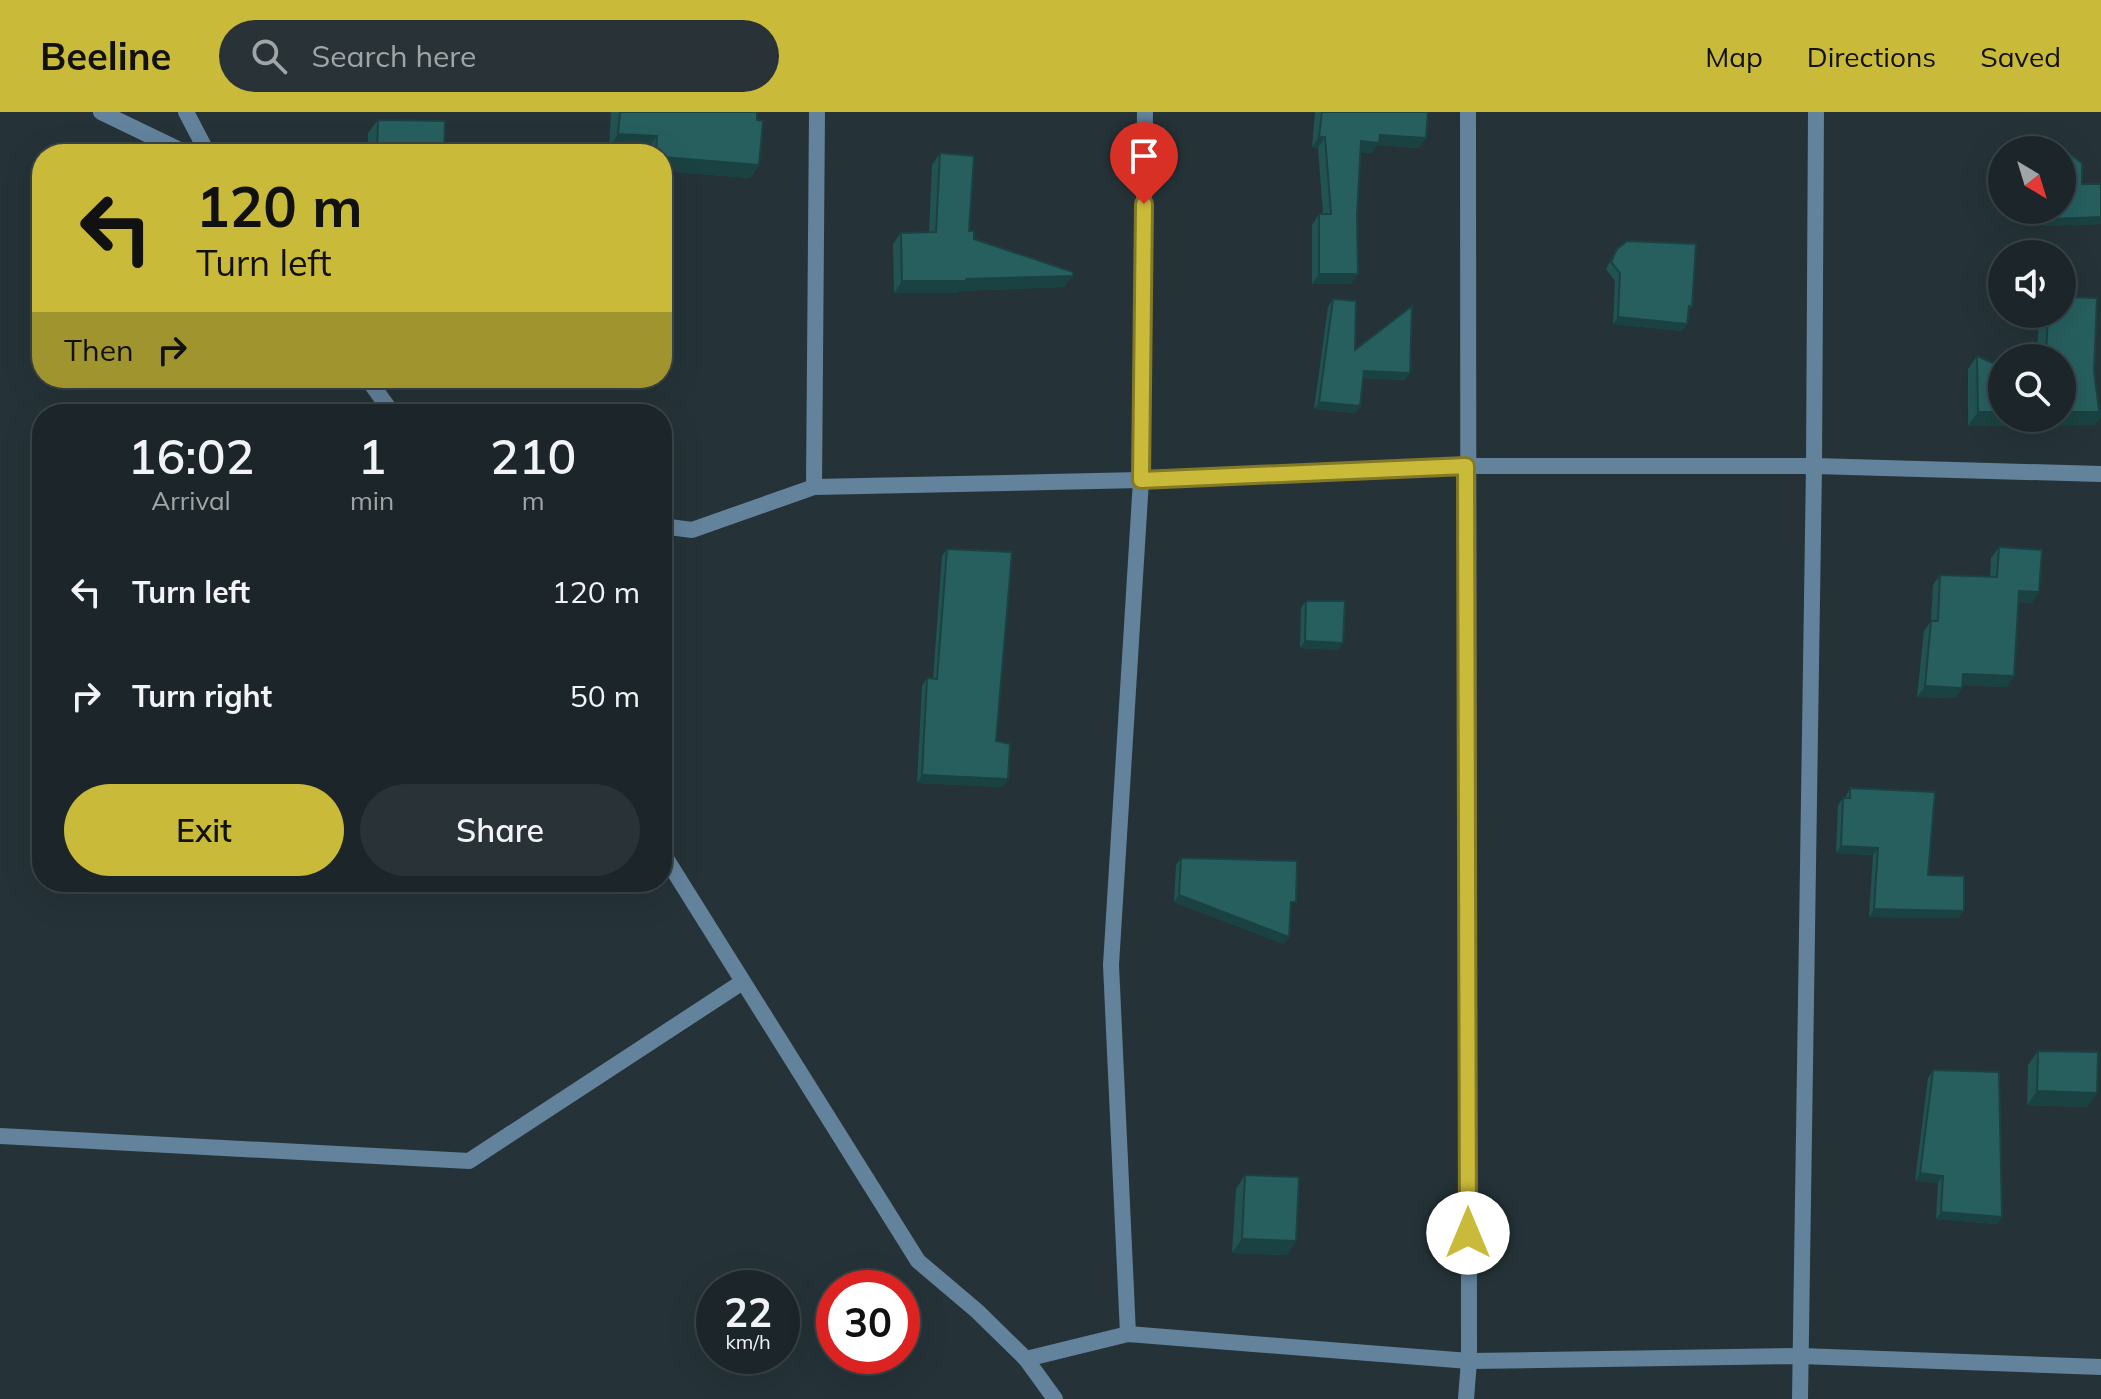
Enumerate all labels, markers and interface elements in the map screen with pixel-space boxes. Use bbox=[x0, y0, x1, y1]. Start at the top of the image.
search box bbox=[219, 20, 779, 92]
text: Beeline bbox=[40, 32, 171, 80]
icon: search bbox=[247, 34, 291, 78]
text: Search here bbox=[311, 37, 476, 75]
text: Map bbox=[1705, 39, 1763, 74]
text: Directions bbox=[1807, 39, 1936, 74]
text: Saved bbox=[1980, 39, 2061, 74]
pin bbox=[1110, 122, 1178, 204]
icon: arrive bbox=[1122, 134, 1166, 178]
north arrow bbox=[1988, 136, 2076, 224]
map controls bbox=[1988, 136, 2076, 432]
text: 120 m bbox=[196, 171, 363, 241]
icon: left bbox=[64, 176, 168, 280]
text: Turn left bbox=[196, 240, 332, 285]
button: sound bbox=[1988, 240, 2076, 328]
icon: right bbox=[150, 328, 194, 372]
text: Then bbox=[64, 331, 134, 369]
button: search bbox=[1988, 344, 2076, 432]
text: 16:02 bbox=[128, 426, 254, 486]
text: 1 bbox=[358, 426, 386, 486]
text: 210 bbox=[490, 426, 576, 486]
text: Arrival bbox=[151, 484, 231, 517]
text: min bbox=[350, 484, 394, 517]
text: m bbox=[522, 484, 545, 517]
icon: left bbox=[64, 570, 108, 614]
text: Turn left bbox=[132, 573, 250, 611]
text: 120 m bbox=[552, 573, 640, 611]
icon: right bbox=[64, 674, 108, 718]
text: Turn right bbox=[132, 677, 272, 715]
text: 50 m bbox=[570, 677, 640, 715]
button: Exit bbox=[64, 784, 344, 876]
button: Share bbox=[360, 784, 640, 876]
position arrow bbox=[1426, 1191, 1510, 1275]
speed limit sign: 30 bbox=[816, 1270, 920, 1374]
text: 22 bbox=[724, 1287, 772, 1337]
text: km/h bbox=[725, 1329, 771, 1354]

